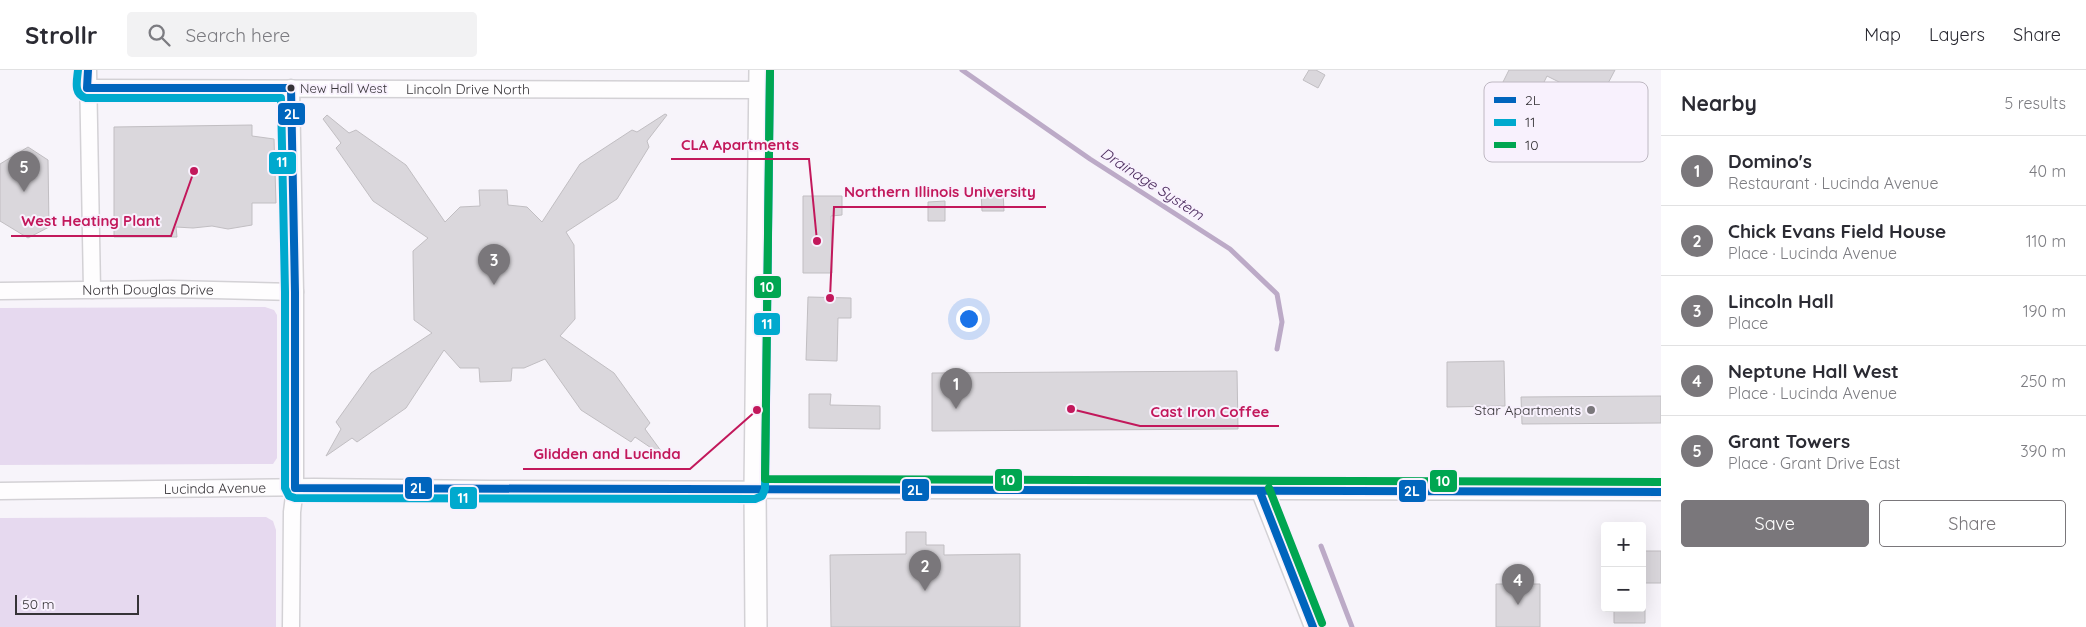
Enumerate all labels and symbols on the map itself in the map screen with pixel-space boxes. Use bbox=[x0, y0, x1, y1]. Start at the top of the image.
place label: New Hall West bbox=[300, 80, 387, 96]
street label: Lincoln Drive North bbox=[406, 80, 530, 98]
legend bbox=[1484, 82, 1648, 162]
marker: New Hall West bbox=[286, 83, 296, 93]
text: 2L bbox=[1525, 91, 1541, 109]
line badge: 2L bbox=[277, 102, 306, 126]
text: 2L bbox=[284, 105, 300, 123]
text: 11 bbox=[1525, 113, 1535, 131]
callout: CLA Apartments bbox=[671, 129, 809, 159]
text: CLA Apartments bbox=[681, 135, 799, 154]
text: 10 bbox=[1525, 136, 1539, 154]
water label: Drainage System bbox=[1097, 143, 1208, 224]
pin: 5 bbox=[8, 151, 40, 192]
line badge: 11 bbox=[268, 151, 297, 175]
text: 11 bbox=[277, 153, 287, 171]
callout: Northern Illinois University bbox=[834, 177, 1046, 207]
text: Northern Illinois University bbox=[844, 182, 1036, 201]
callout: West Heating Plant bbox=[11, 206, 171, 236]
text: West Heating Plant bbox=[21, 211, 161, 230]
pin: 3 bbox=[478, 244, 510, 285]
line badge: 10 bbox=[753, 275, 782, 299]
text: 10 bbox=[760, 278, 774, 296]
street label: North Douglas Drive bbox=[82, 280, 214, 299]
your location bbox=[956, 306, 982, 332]
line badge: 11 bbox=[753, 312, 781, 336]
text: 11 bbox=[762, 315, 772, 333]
pin: 1 bbox=[940, 368, 972, 409]
callout: Cast Iron Coffee bbox=[1140, 396, 1279, 426]
place label: Star Apartments bbox=[1474, 401, 1581, 419]
text: Cast Iron Coffee bbox=[1151, 402, 1270, 421]
marker: Star Apartments bbox=[1585, 404, 1597, 416]
callout: Glidden and Lucinda bbox=[523, 439, 690, 469]
text: Glidden and Lucinda bbox=[533, 444, 681, 463]
line badge: 10 bbox=[994, 468, 1023, 492]
line badge: 10 bbox=[1429, 469, 1458, 493]
text: 10 bbox=[1001, 471, 1015, 489]
text: 10 bbox=[1436, 472, 1450, 490]
line badge: 2L bbox=[404, 476, 433, 500]
line badge: 2L bbox=[901, 478, 930, 502]
street label: Lucinda Avenue bbox=[164, 479, 266, 498]
text: 2L bbox=[410, 479, 426, 497]
line badge: 2L bbox=[1398, 479, 1427, 503]
text: 2L bbox=[907, 481, 923, 499]
text: 2L bbox=[1404, 482, 1420, 500]
line badge: 11 bbox=[449, 486, 478, 510]
text: 11 bbox=[458, 489, 468, 507]
pin: 2 bbox=[909, 550, 941, 591]
pin: 4 bbox=[1502, 564, 1534, 605]
scale bar bbox=[15, 592, 139, 615]

